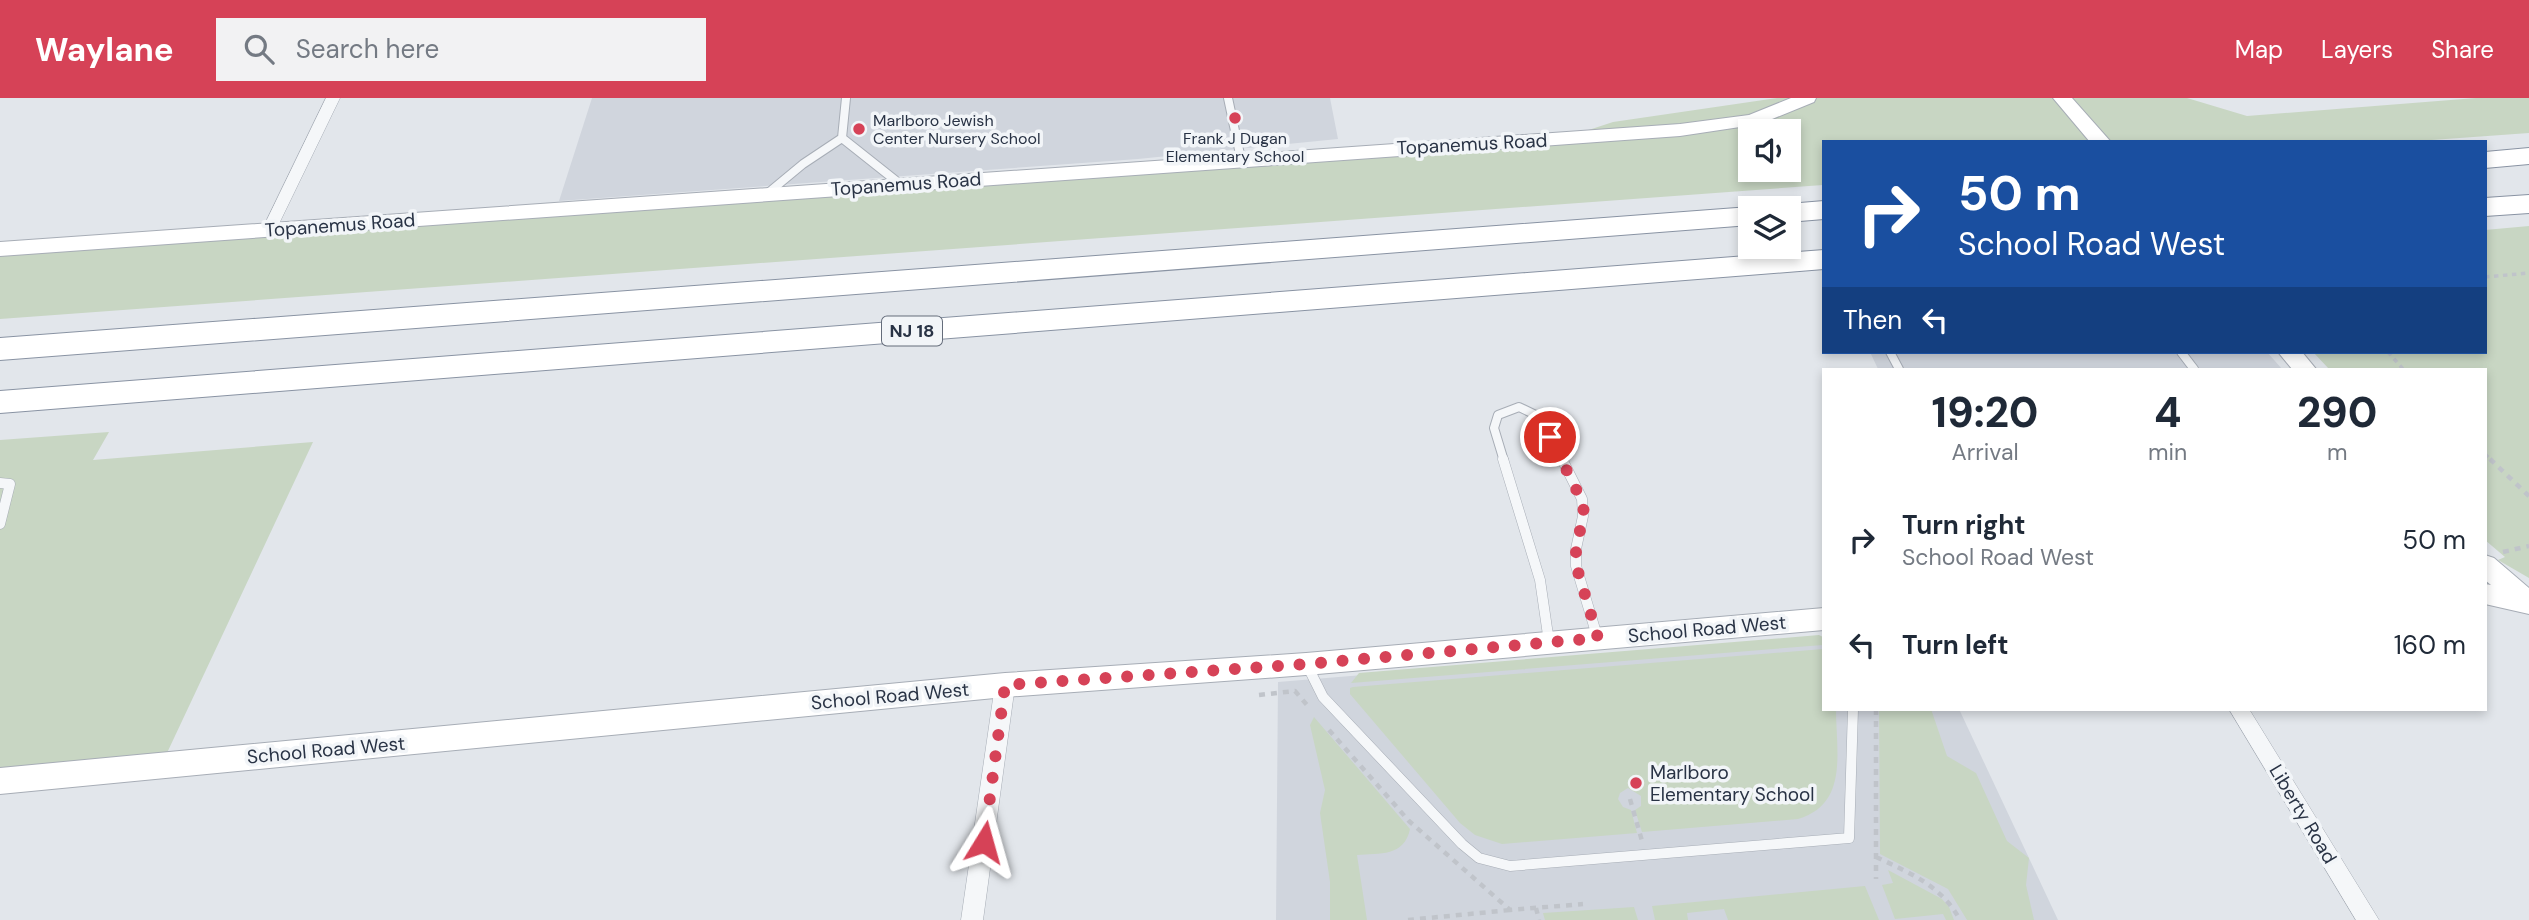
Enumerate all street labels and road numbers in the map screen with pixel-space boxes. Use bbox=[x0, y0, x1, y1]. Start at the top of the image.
street label: Topanemus Road bbox=[1396, 128, 1548, 160]
street label: Topanemus Road bbox=[830, 166, 982, 202]
street label: Topanemus Road bbox=[264, 207, 416, 243]
road number: NJ 18 bbox=[882, 316, 942, 345]
street label: School Road West bbox=[1627, 610, 1787, 648]
street label: School Road West bbox=[810, 677, 970, 715]
street label: School Road West bbox=[246, 731, 406, 769]
street label: Liberty Road bbox=[2264, 760, 2342, 868]

